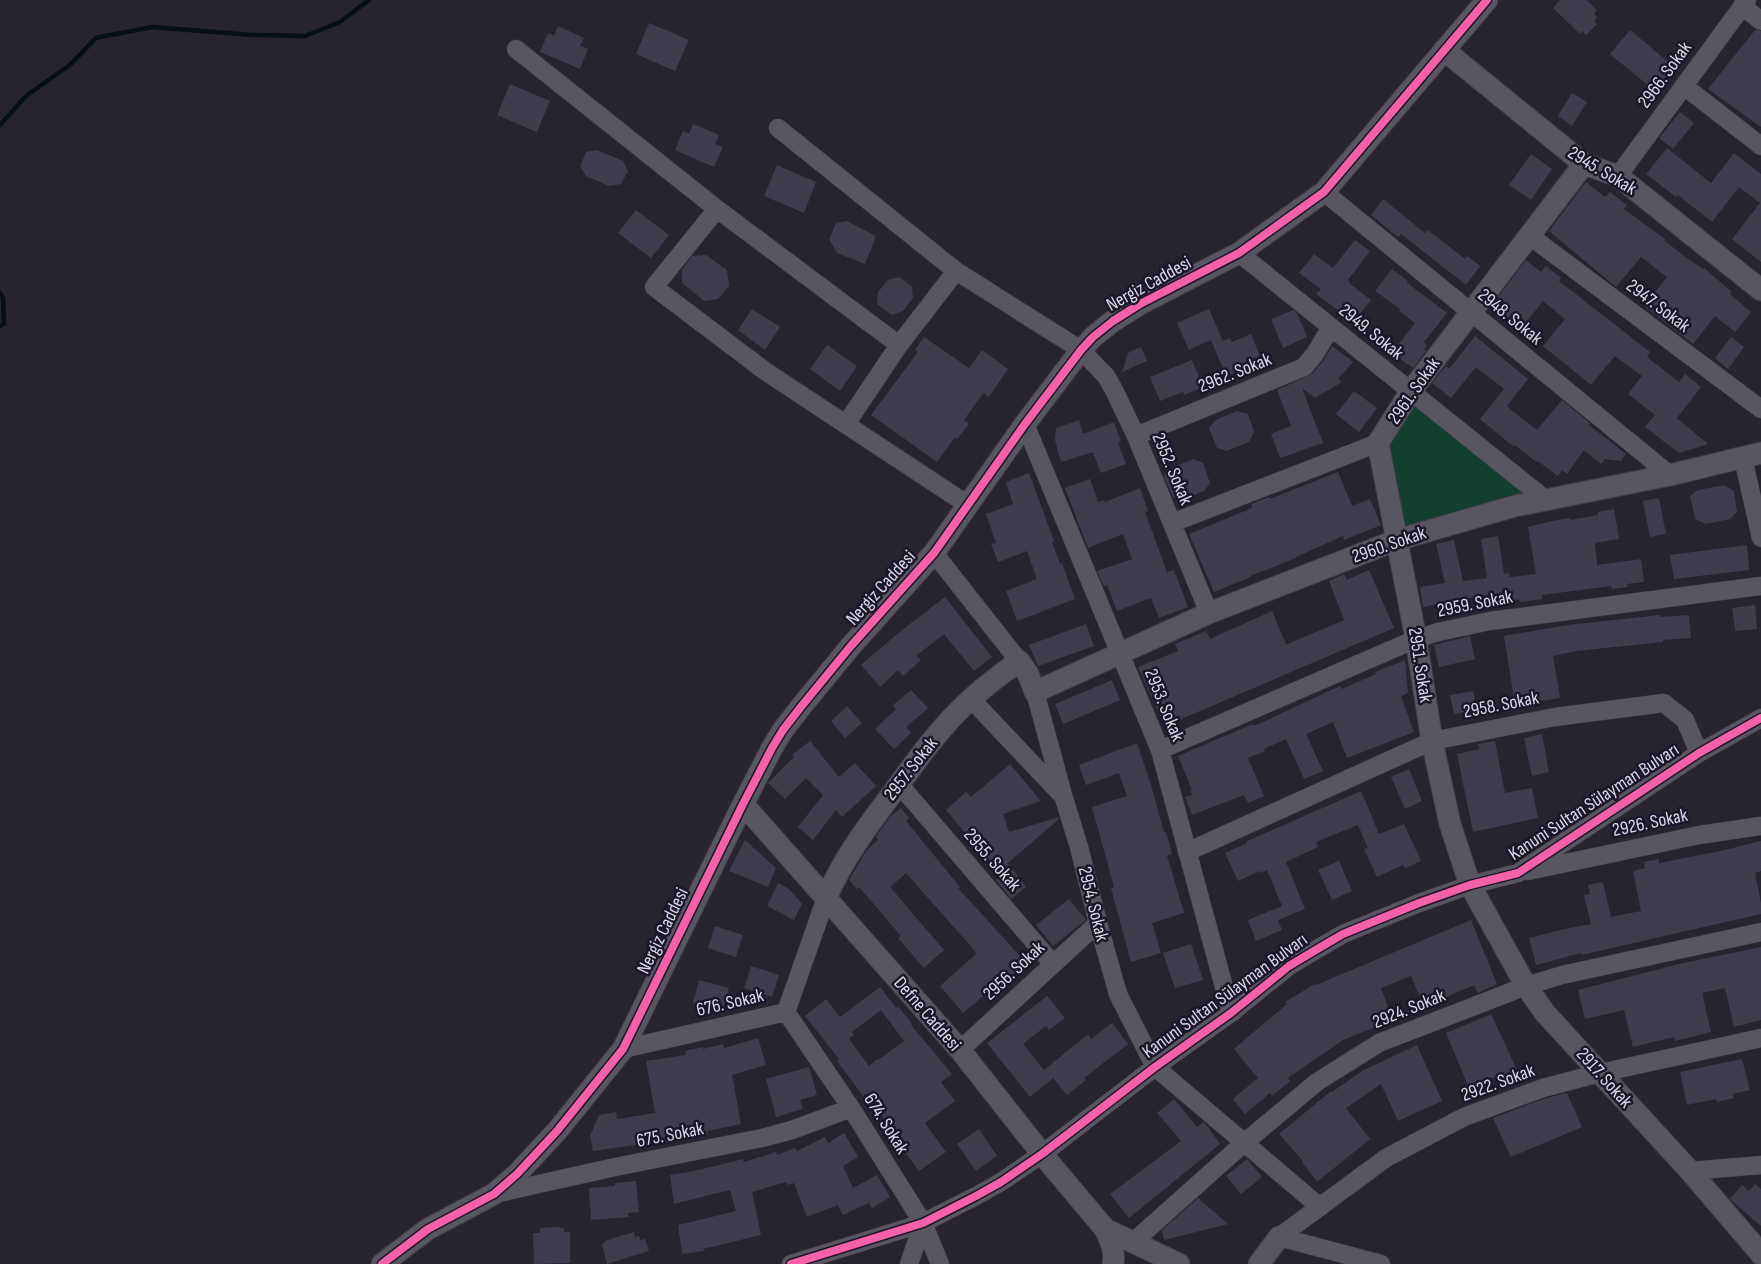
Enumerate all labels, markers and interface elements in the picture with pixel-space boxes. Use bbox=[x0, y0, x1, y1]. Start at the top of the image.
street label: 2966. Sokak bbox=[1633, 37, 1697, 113]
street label: 2945. Sokak bbox=[1563, 141, 1641, 201]
street label: Nergiz Caddesi bbox=[1103, 251, 1195, 317]
street label: 2947. Sokak bbox=[1621, 274, 1695, 338]
street label: 2948. Sokak bbox=[1473, 284, 1548, 351]
street label: 2949. Sokak bbox=[1334, 299, 1409, 366]
street label: 2962. Sokak bbox=[1195, 348, 1276, 398]
street label: 2961. Sokak bbox=[1383, 353, 1446, 429]
street label: 2952. Sokak bbox=[1147, 429, 1198, 509]
street label: 2960. Sokak bbox=[1349, 521, 1430, 568]
street label: Nergiz Caddesi bbox=[841, 546, 921, 630]
street label: 2959. Sokak bbox=[1435, 585, 1515, 623]
street label: 2951. Sokak bbox=[1403, 626, 1437, 705]
street label: 2953. Sokak bbox=[1139, 665, 1189, 745]
street label: 2958. Sokak bbox=[1461, 686, 1542, 724]
street label: 2957. Sokak bbox=[879, 732, 943, 805]
street label: Kanuni Sultan Sülayman Bulvarı bbox=[1505, 738, 1683, 866]
street label: 2926. Sokak bbox=[1610, 804, 1691, 842]
street label: 2955. Sokak bbox=[958, 824, 1026, 897]
street label: 2954. Sokak bbox=[1073, 864, 1114, 945]
street label: Nergiz Caddesi bbox=[632, 884, 694, 978]
street label: Kanuni Sultan Sülayman Bulvarı bbox=[1138, 928, 1312, 1064]
street label: 2956. Sokak bbox=[978, 936, 1050, 1005]
street label: Defne Caddesi bbox=[888, 972, 966, 1056]
street label: 676. Sokak bbox=[694, 984, 767, 1022]
street label: 2924. Sokak bbox=[1369, 984, 1449, 1034]
street label: 2917. Sokak bbox=[1571, 1043, 1638, 1113]
street label: 2922. Sokak bbox=[1458, 1059, 1539, 1107]
street label: 674. Sokak bbox=[858, 1089, 914, 1159]
street label: 675. Sokak bbox=[634, 1117, 706, 1153]

